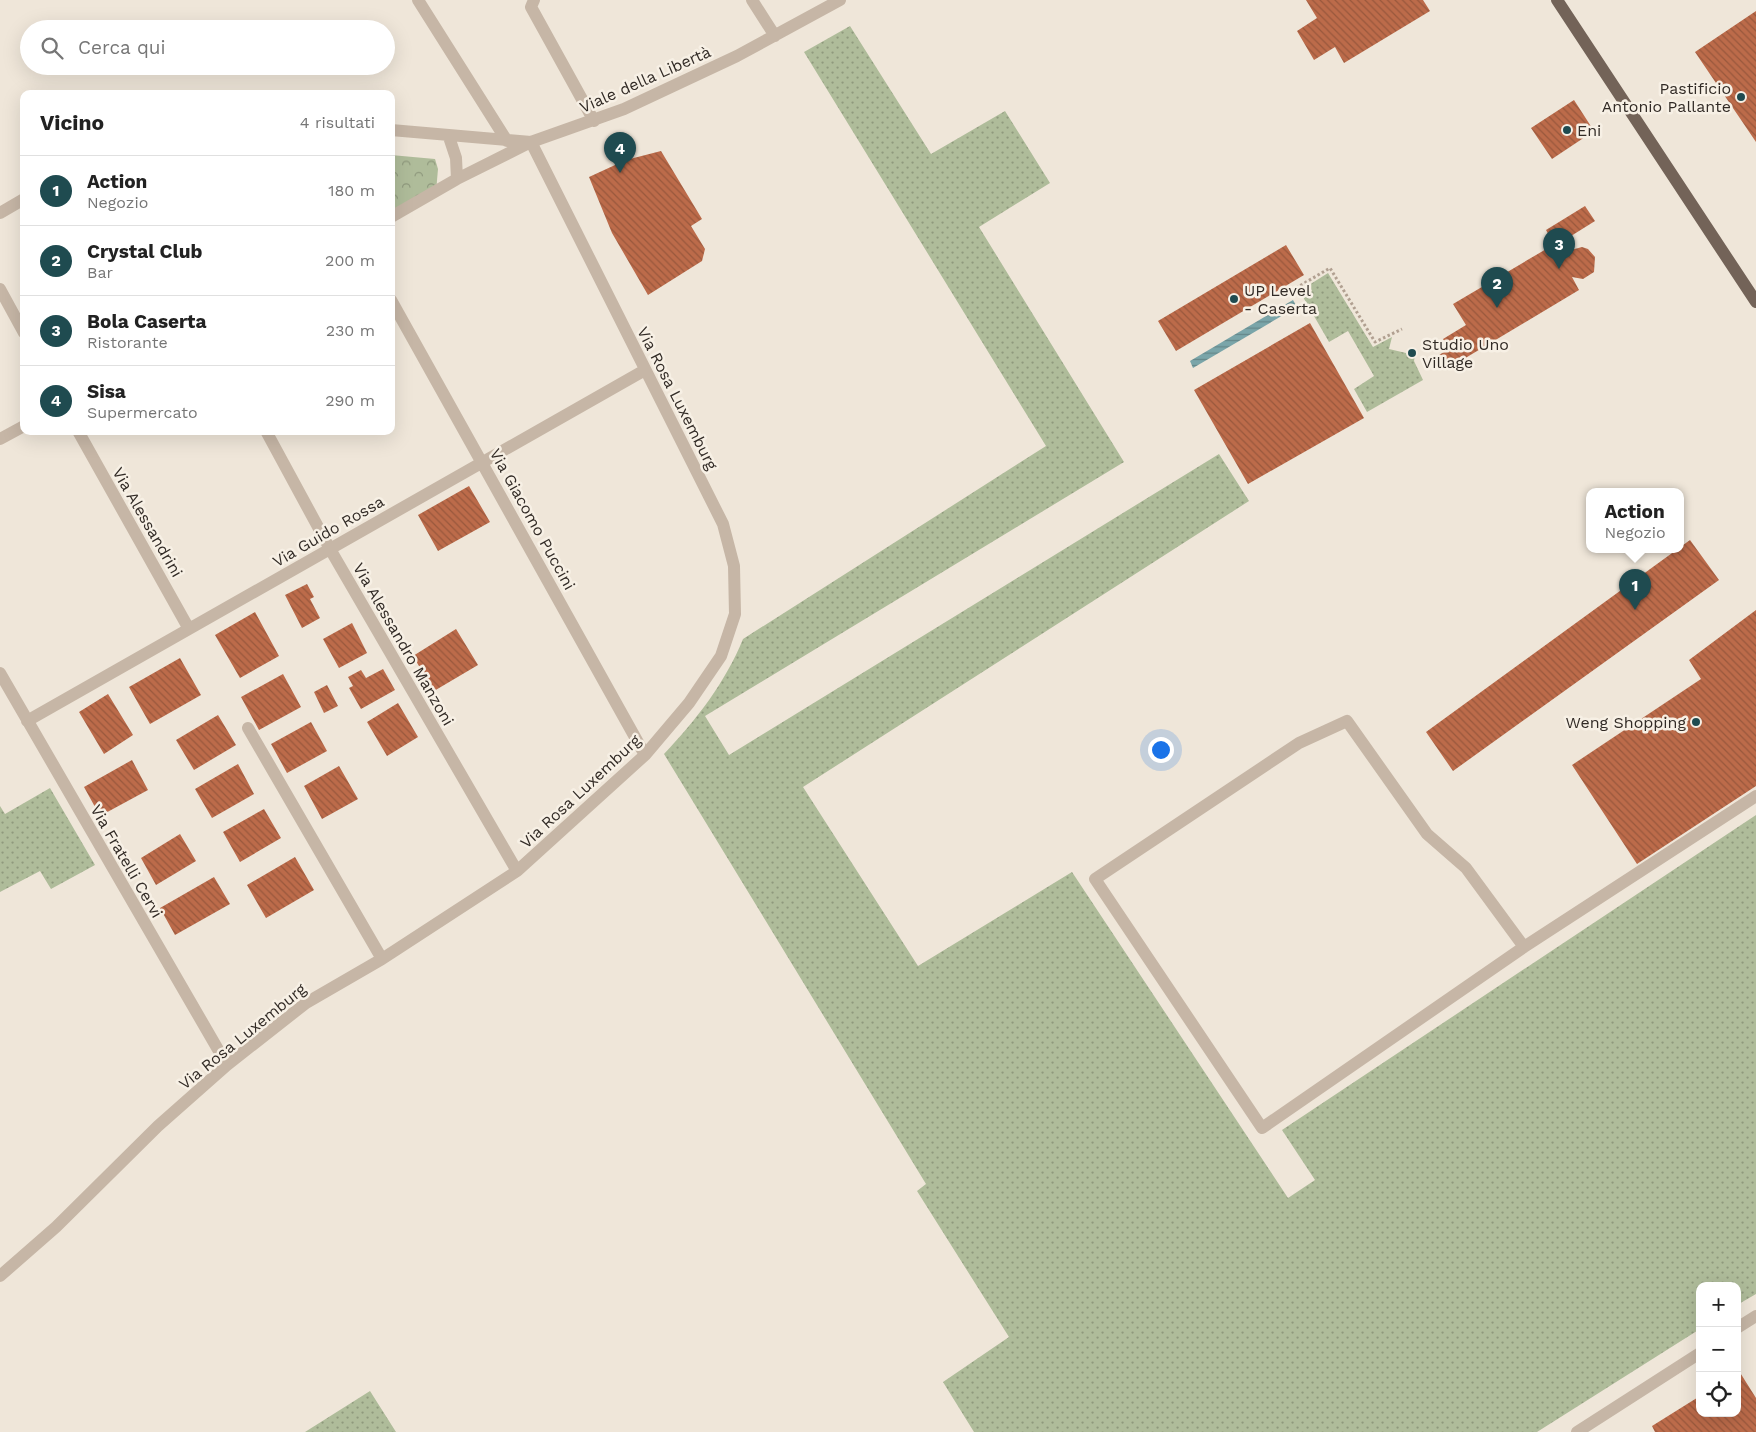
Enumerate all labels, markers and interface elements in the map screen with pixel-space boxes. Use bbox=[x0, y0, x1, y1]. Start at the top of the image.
search box bbox=[20, 20, 395, 75]
icon: search bbox=[38, 34, 66, 62]
text: Cerca qui bbox=[78, 36, 166, 59]
street label: Viale della Libertà bbox=[577, 42, 714, 117]
place label: Pastificio Antonio Pallante bbox=[1602, 79, 1731, 116]
marker: Pastificio Antonio Pallante bbox=[1735, 91, 1747, 103]
text: Vicino bbox=[40, 110, 104, 135]
text: 4 risultati bbox=[300, 113, 375, 132]
place label: Eni bbox=[1577, 121, 1601, 140]
marker: Eni bbox=[1561, 124, 1573, 136]
pin: 4 bbox=[604, 132, 636, 173]
text: Action bbox=[87, 170, 147, 193]
text: 1 bbox=[53, 181, 59, 200]
text: 180 m bbox=[328, 181, 375, 200]
text: Negozio bbox=[87, 193, 148, 212]
pin: 3 bbox=[1543, 228, 1575, 269]
text: Crystal Club bbox=[87, 240, 202, 263]
text: 2 bbox=[51, 251, 61, 270]
text: 200 m bbox=[325, 251, 375, 270]
text: Bar bbox=[87, 263, 113, 282]
pin: 2 bbox=[1481, 267, 1513, 308]
place label: UP Level - Caserta bbox=[1244, 281, 1317, 318]
marker: UP Level - Caserta bbox=[1228, 293, 1240, 305]
text: Bola Caserta bbox=[87, 310, 206, 333]
text: 3 bbox=[51, 321, 61, 340]
text: 230 m bbox=[326, 321, 375, 340]
street label: Via Rosa Luxemburg bbox=[633, 324, 722, 473]
text: Ristorante bbox=[87, 333, 168, 352]
place label: Studio Uno Village bbox=[1422, 335, 1509, 372]
marker: Studio Uno Village bbox=[1406, 347, 1418, 359]
text: Sisa bbox=[87, 380, 126, 403]
text: 4 bbox=[51, 391, 61, 410]
text: 290 m bbox=[325, 391, 375, 410]
text: Supermercato bbox=[87, 403, 198, 422]
street label: Via Giacomo Puccini bbox=[486, 445, 579, 593]
street label: Via Alessandrini bbox=[108, 464, 187, 581]
popup bbox=[1586, 488, 1684, 553]
street label: Via Guido Rossa bbox=[269, 492, 387, 571]
text: Action bbox=[1604, 500, 1665, 523]
text: Negozio bbox=[1604, 523, 1666, 542]
street label: Via Alessandro Manzoni bbox=[349, 560, 458, 729]
pin: 1 bbox=[1619, 569, 1651, 610]
place label: Weng Shopping bbox=[1566, 713, 1686, 732]
marker: Weng Shopping bbox=[1690, 716, 1702, 728]
street label: Via Rosa Luxemburg bbox=[516, 730, 645, 852]
your location bbox=[1148, 737, 1174, 763]
street label: Via Fratelli Cervi bbox=[86, 801, 167, 921]
street label: Via Rosa Luxemburg bbox=[175, 979, 310, 1093]
map controls bbox=[1696, 1282, 1741, 1417]
button: + bbox=[1696, 1282, 1741, 1327]
button: − bbox=[1696, 1327, 1741, 1372]
button: locate bbox=[1696, 1372, 1741, 1417]

